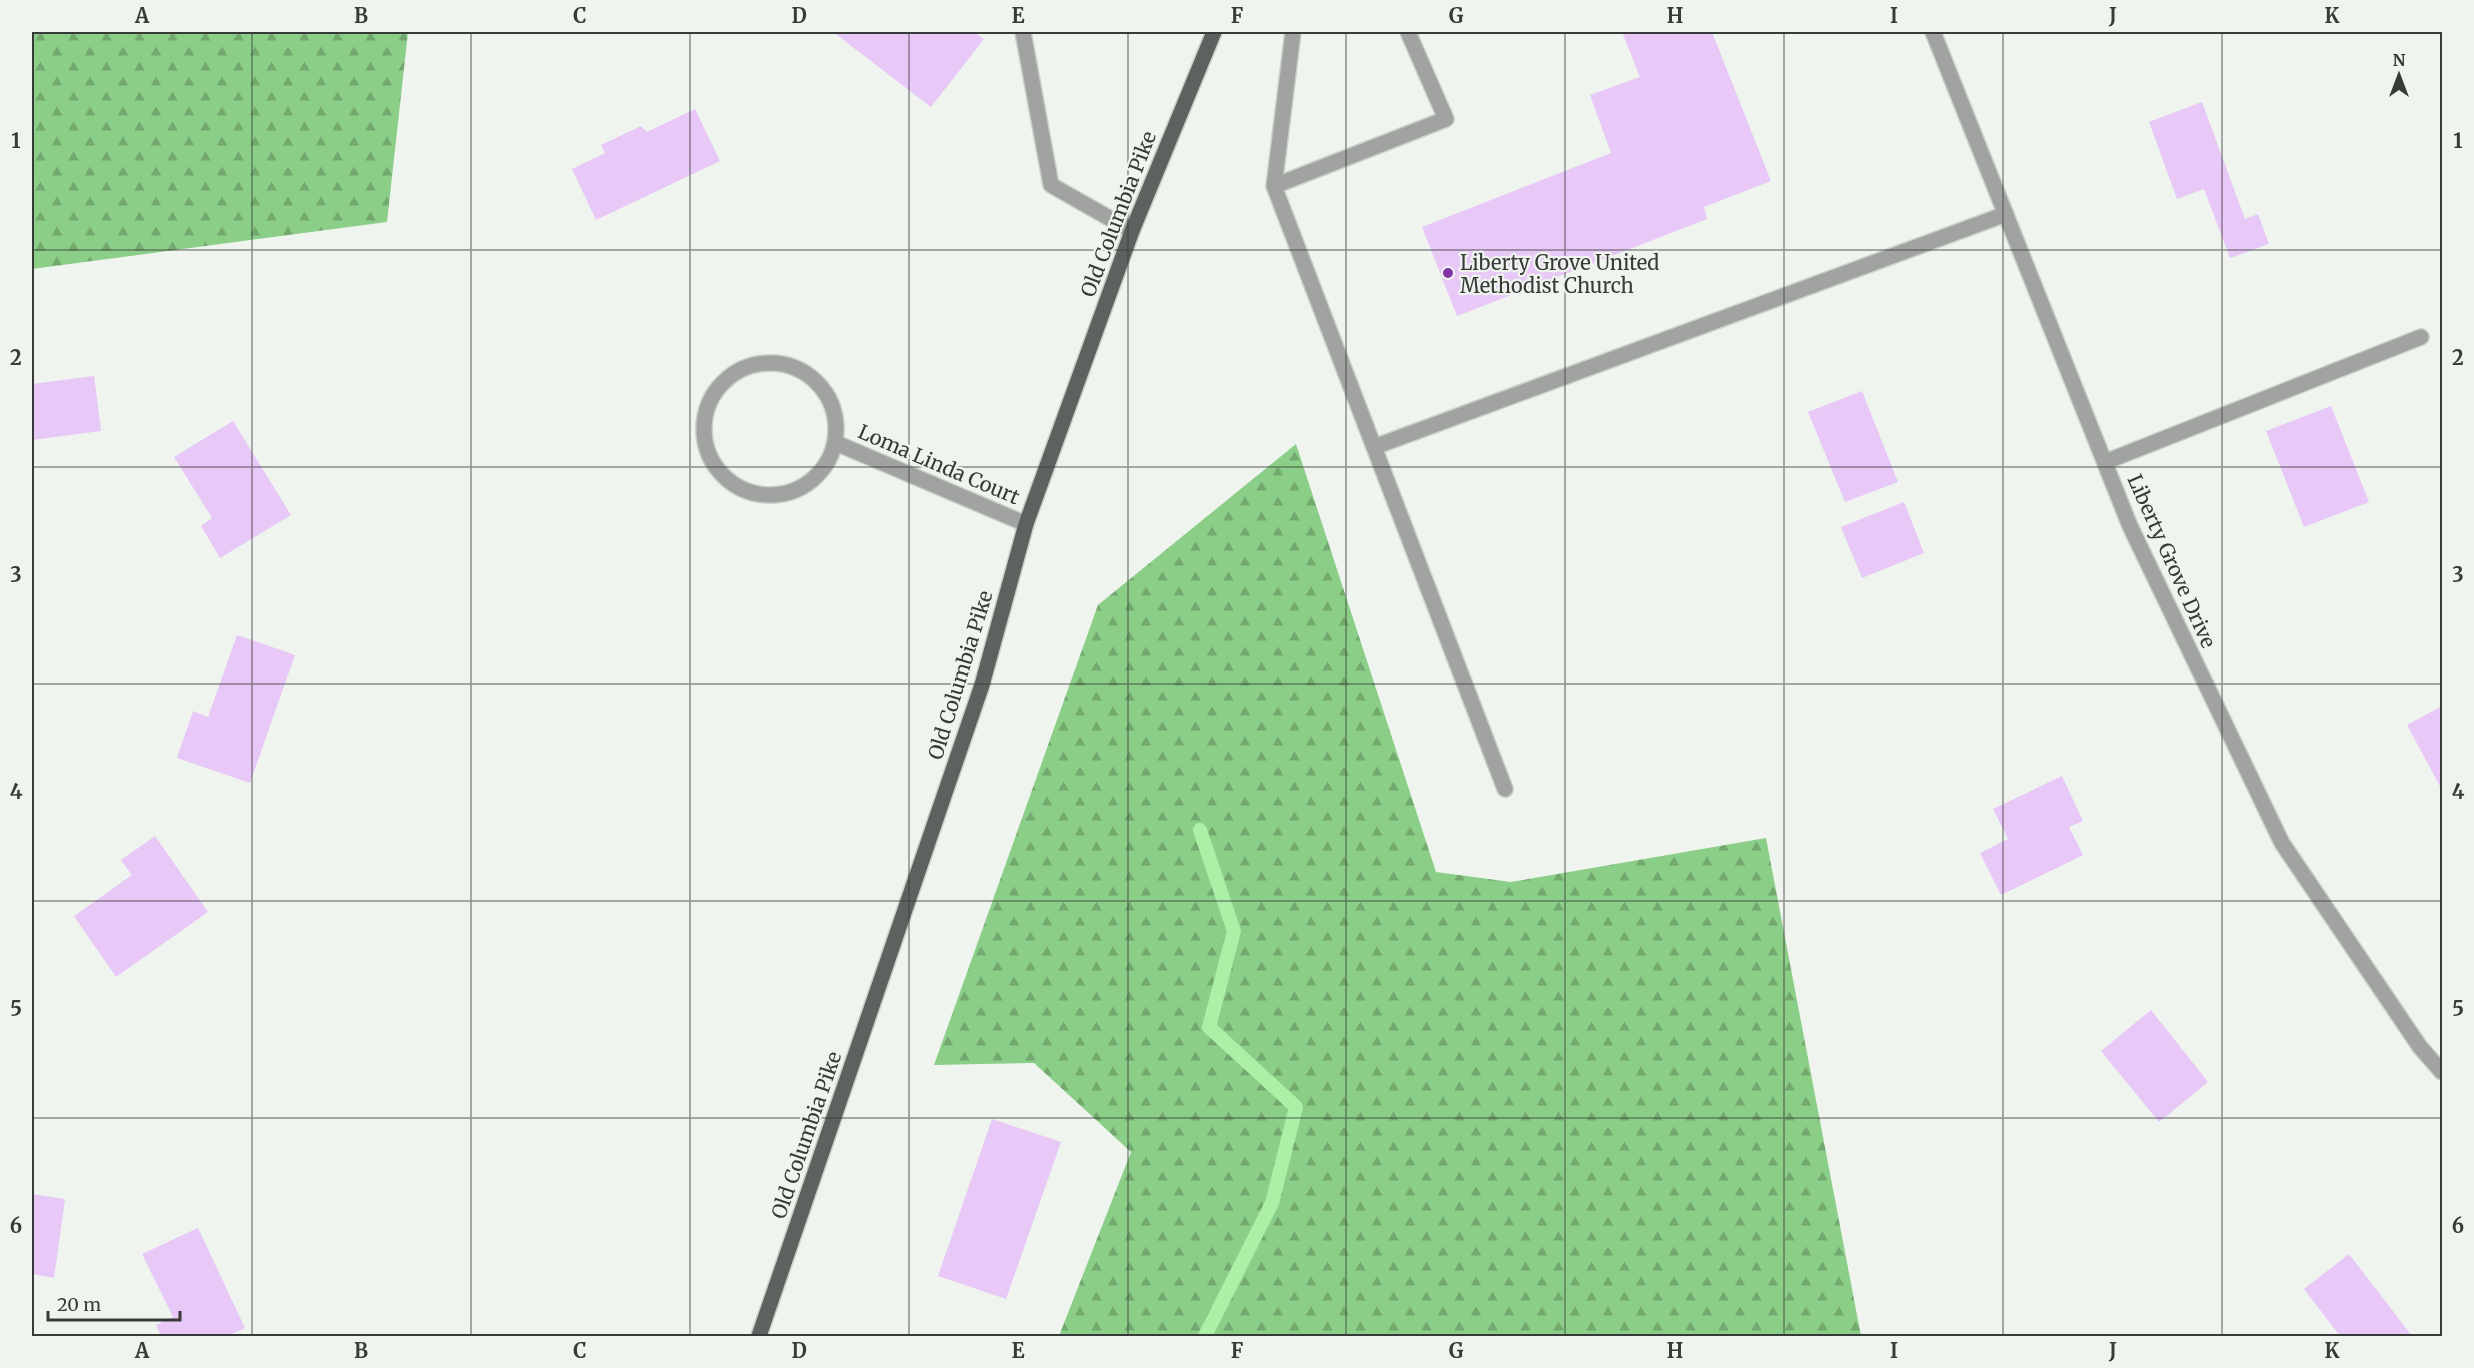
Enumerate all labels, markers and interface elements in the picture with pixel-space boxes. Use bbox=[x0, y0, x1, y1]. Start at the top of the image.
text: A bbox=[134, 3, 150, 28]
text: B bbox=[354, 3, 368, 28]
text: C bbox=[573, 3, 587, 28]
text: D bbox=[791, 3, 807, 28]
text: E bbox=[1011, 3, 1025, 28]
text: F bbox=[1231, 3, 1244, 28]
text: G bbox=[1449, 3, 1464, 28]
text: H bbox=[1667, 3, 1683, 28]
text: I bbox=[1890, 3, 1898, 28]
text: J bbox=[2108, 3, 2117, 28]
text: K bbox=[2325, 3, 2340, 28]
north arrow bbox=[2369, 45, 2429, 105]
text: N bbox=[2393, 50, 2406, 70]
text: 1 bbox=[11, 128, 21, 153]
street label: Old Columbia Pike bbox=[1075, 128, 1161, 300]
text: 1 bbox=[2453, 128, 2463, 153]
place label: Liberty Grove United Methodist Church bbox=[1460, 250, 1659, 298]
marker: Liberty Grove United Methodist Church bbox=[1441, 266, 1455, 280]
text: 2 bbox=[10, 345, 22, 370]
text: 2 bbox=[2452, 345, 2464, 370]
street label: Loma Linda Court bbox=[854, 419, 1024, 509]
street label: Liberty Grove Drive bbox=[2122, 470, 2222, 652]
text: 3 bbox=[10, 562, 22, 587]
text: 3 bbox=[2452, 562, 2464, 587]
street label: Old Columbia Pike bbox=[922, 588, 998, 762]
text: 4 bbox=[10, 779, 23, 804]
text: 4 bbox=[2452, 779, 2465, 804]
text: 5 bbox=[10, 996, 22, 1021]
text: 5 bbox=[2452, 996, 2464, 1021]
street label: Old Columbia Pike bbox=[766, 1048, 846, 1222]
text: 6 bbox=[10, 1213, 22, 1238]
text: 6 bbox=[2452, 1213, 2464, 1238]
scale bar bbox=[48, 1284, 180, 1322]
text: 20 m bbox=[57, 1293, 101, 1316]
text: A bbox=[134, 1338, 150, 1363]
text: B bbox=[354, 1338, 368, 1363]
text: C bbox=[573, 1338, 587, 1363]
text: D bbox=[791, 1338, 807, 1363]
text: E bbox=[1011, 1338, 1025, 1363]
text: F bbox=[1231, 1338, 1244, 1363]
text: G bbox=[1449, 1338, 1464, 1363]
text: H bbox=[1667, 1338, 1683, 1363]
text: I bbox=[1890, 1338, 1898, 1363]
text: J bbox=[2108, 1338, 2117, 1363]
text: K bbox=[2325, 1338, 2340, 1363]

